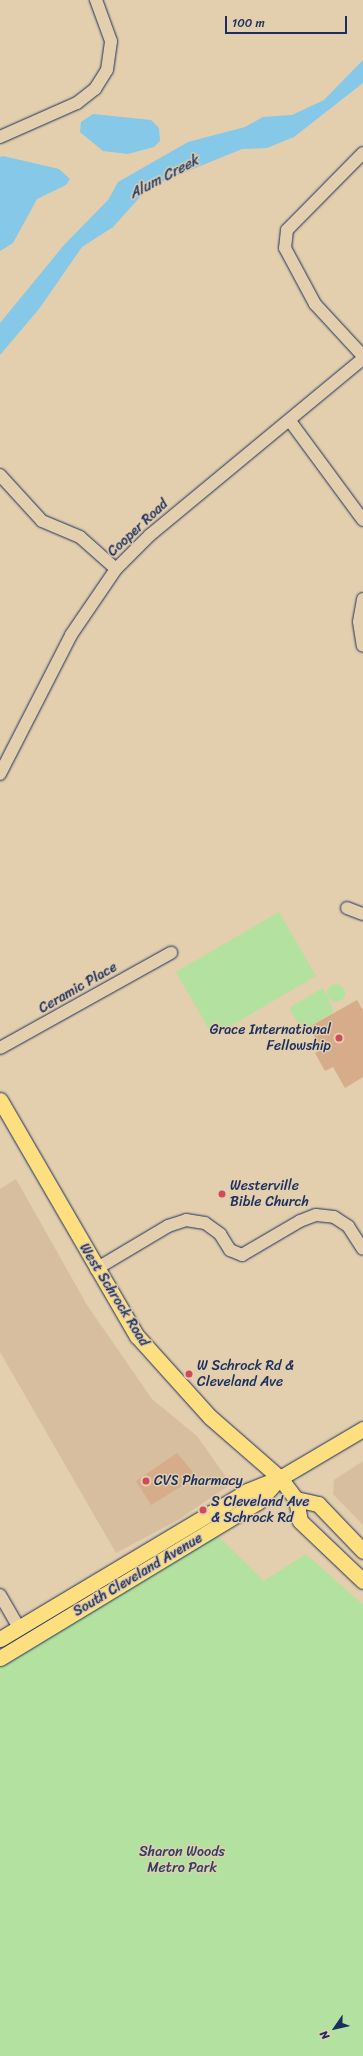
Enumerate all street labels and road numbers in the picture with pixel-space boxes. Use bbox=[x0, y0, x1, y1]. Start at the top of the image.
street label: Cooper Road bbox=[104, 496, 172, 560]
street label: Ceramic Place bbox=[36, 959, 120, 1017]
street label: West Schrock Road bbox=[76, 1240, 152, 1350]
street label: South Cleveland Avenue bbox=[70, 1530, 206, 1620]

